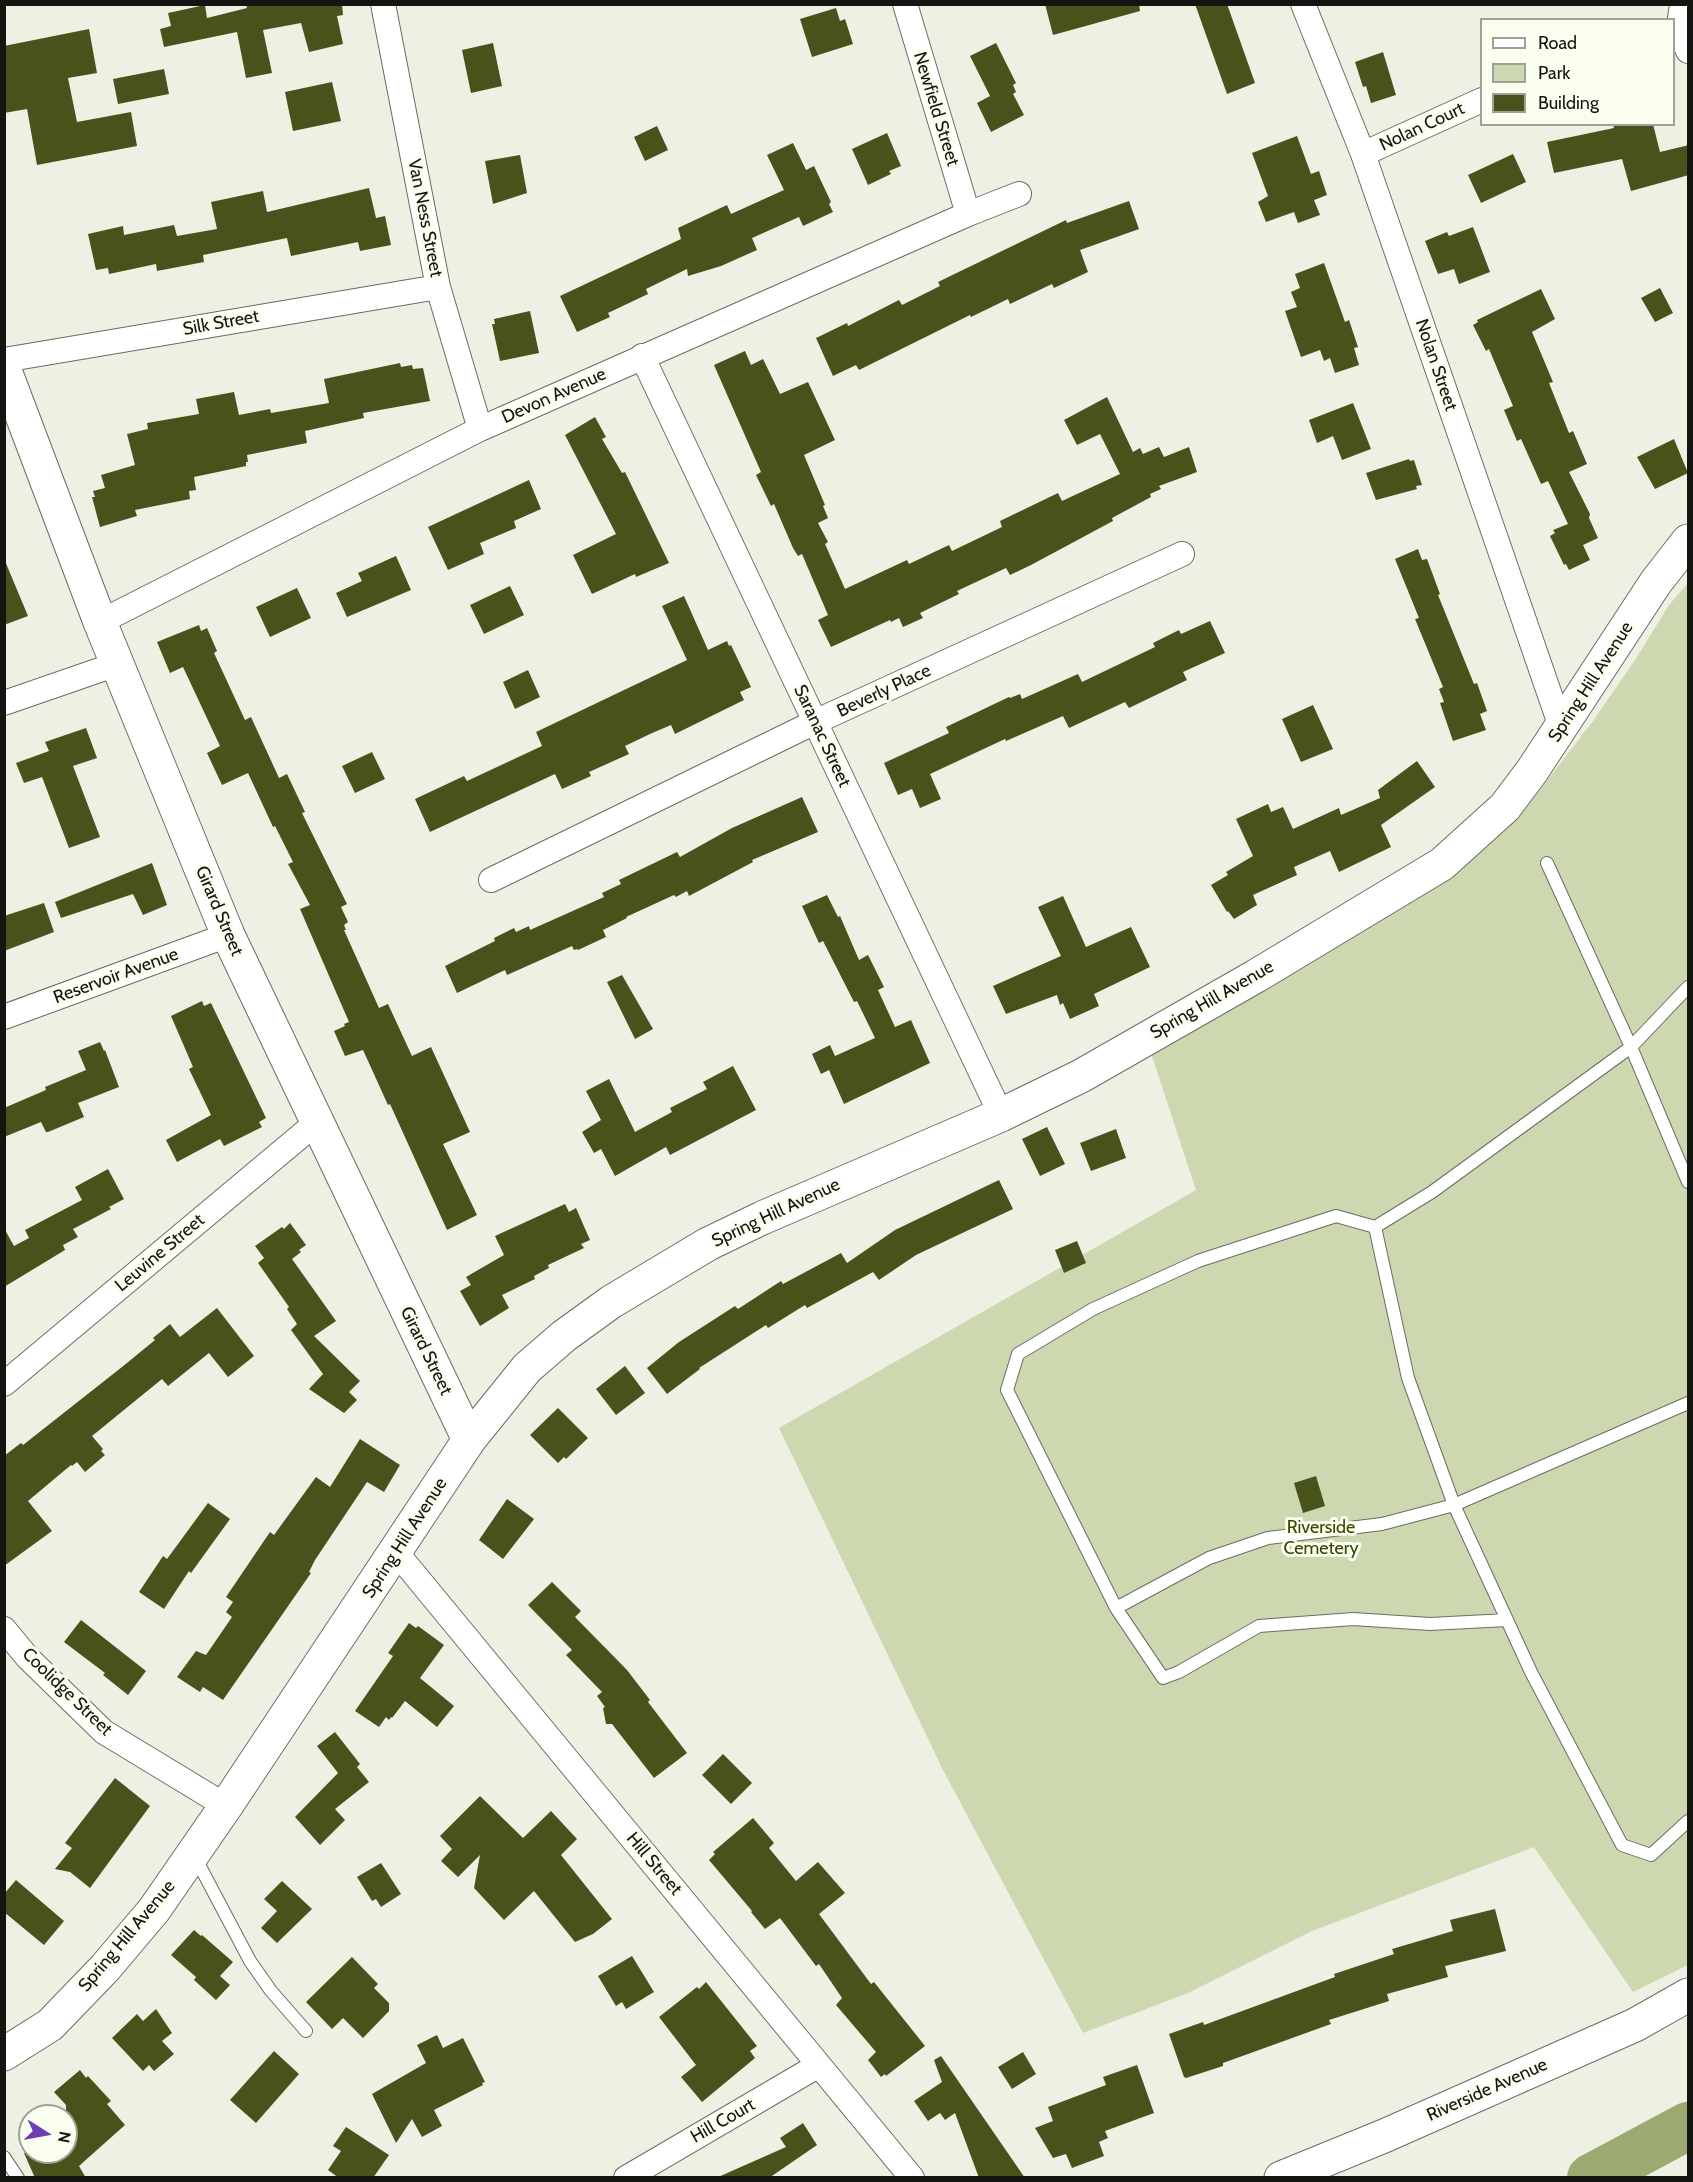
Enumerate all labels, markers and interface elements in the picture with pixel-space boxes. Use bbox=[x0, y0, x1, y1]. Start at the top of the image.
legend bbox=[1480, 18, 1675, 126]
text: Road bbox=[1538, 32, 1577, 54]
street label: Newfield Street bbox=[908, 49, 964, 169]
text: Park bbox=[1538, 62, 1570, 84]
text: Building bbox=[1538, 92, 1599, 114]
street label: Nolan Court bbox=[1376, 98, 1468, 156]
street label: Van Ness Street bbox=[403, 157, 447, 279]
street label: Silk Street bbox=[181, 306, 261, 340]
street label: Nolan Street bbox=[1410, 316, 1462, 414]
street label: Devon Avenue bbox=[498, 363, 610, 429]
street label: Spring Hill Avenue bbox=[1544, 618, 1638, 746]
street label: Beverly Place bbox=[834, 660, 934, 722]
street label: Saranac Street bbox=[789, 681, 855, 791]
street label: Girard Street bbox=[190, 863, 248, 959]
street label: Reservoir Avenue bbox=[51, 943, 181, 1009]
street label: Spring Hill Avenue bbox=[1146, 956, 1278, 1044]
street label: Spring Hill Avenue bbox=[708, 1174, 844, 1252]
street label: Leuvine Street bbox=[111, 1209, 209, 1297]
street label: Girard Street bbox=[395, 1303, 457, 1399]
street label: Spring Hill Avenue bbox=[358, 1474, 452, 1602]
park label: Riverside Cemetery bbox=[1283, 1517, 1359, 1559]
street label: Coolidge Street bbox=[17, 1644, 117, 1740]
street label: Hill Street bbox=[622, 1828, 686, 1900]
street label: Spring Hill Avenue bbox=[74, 1876, 180, 1996]
street label: Riverside Avenue bbox=[1423, 2054, 1551, 2126]
street label: Hill Court bbox=[687, 2094, 759, 2148]
north arrow bbox=[18, 2104, 78, 2164]
text: N bbox=[54, 2130, 75, 2145]

